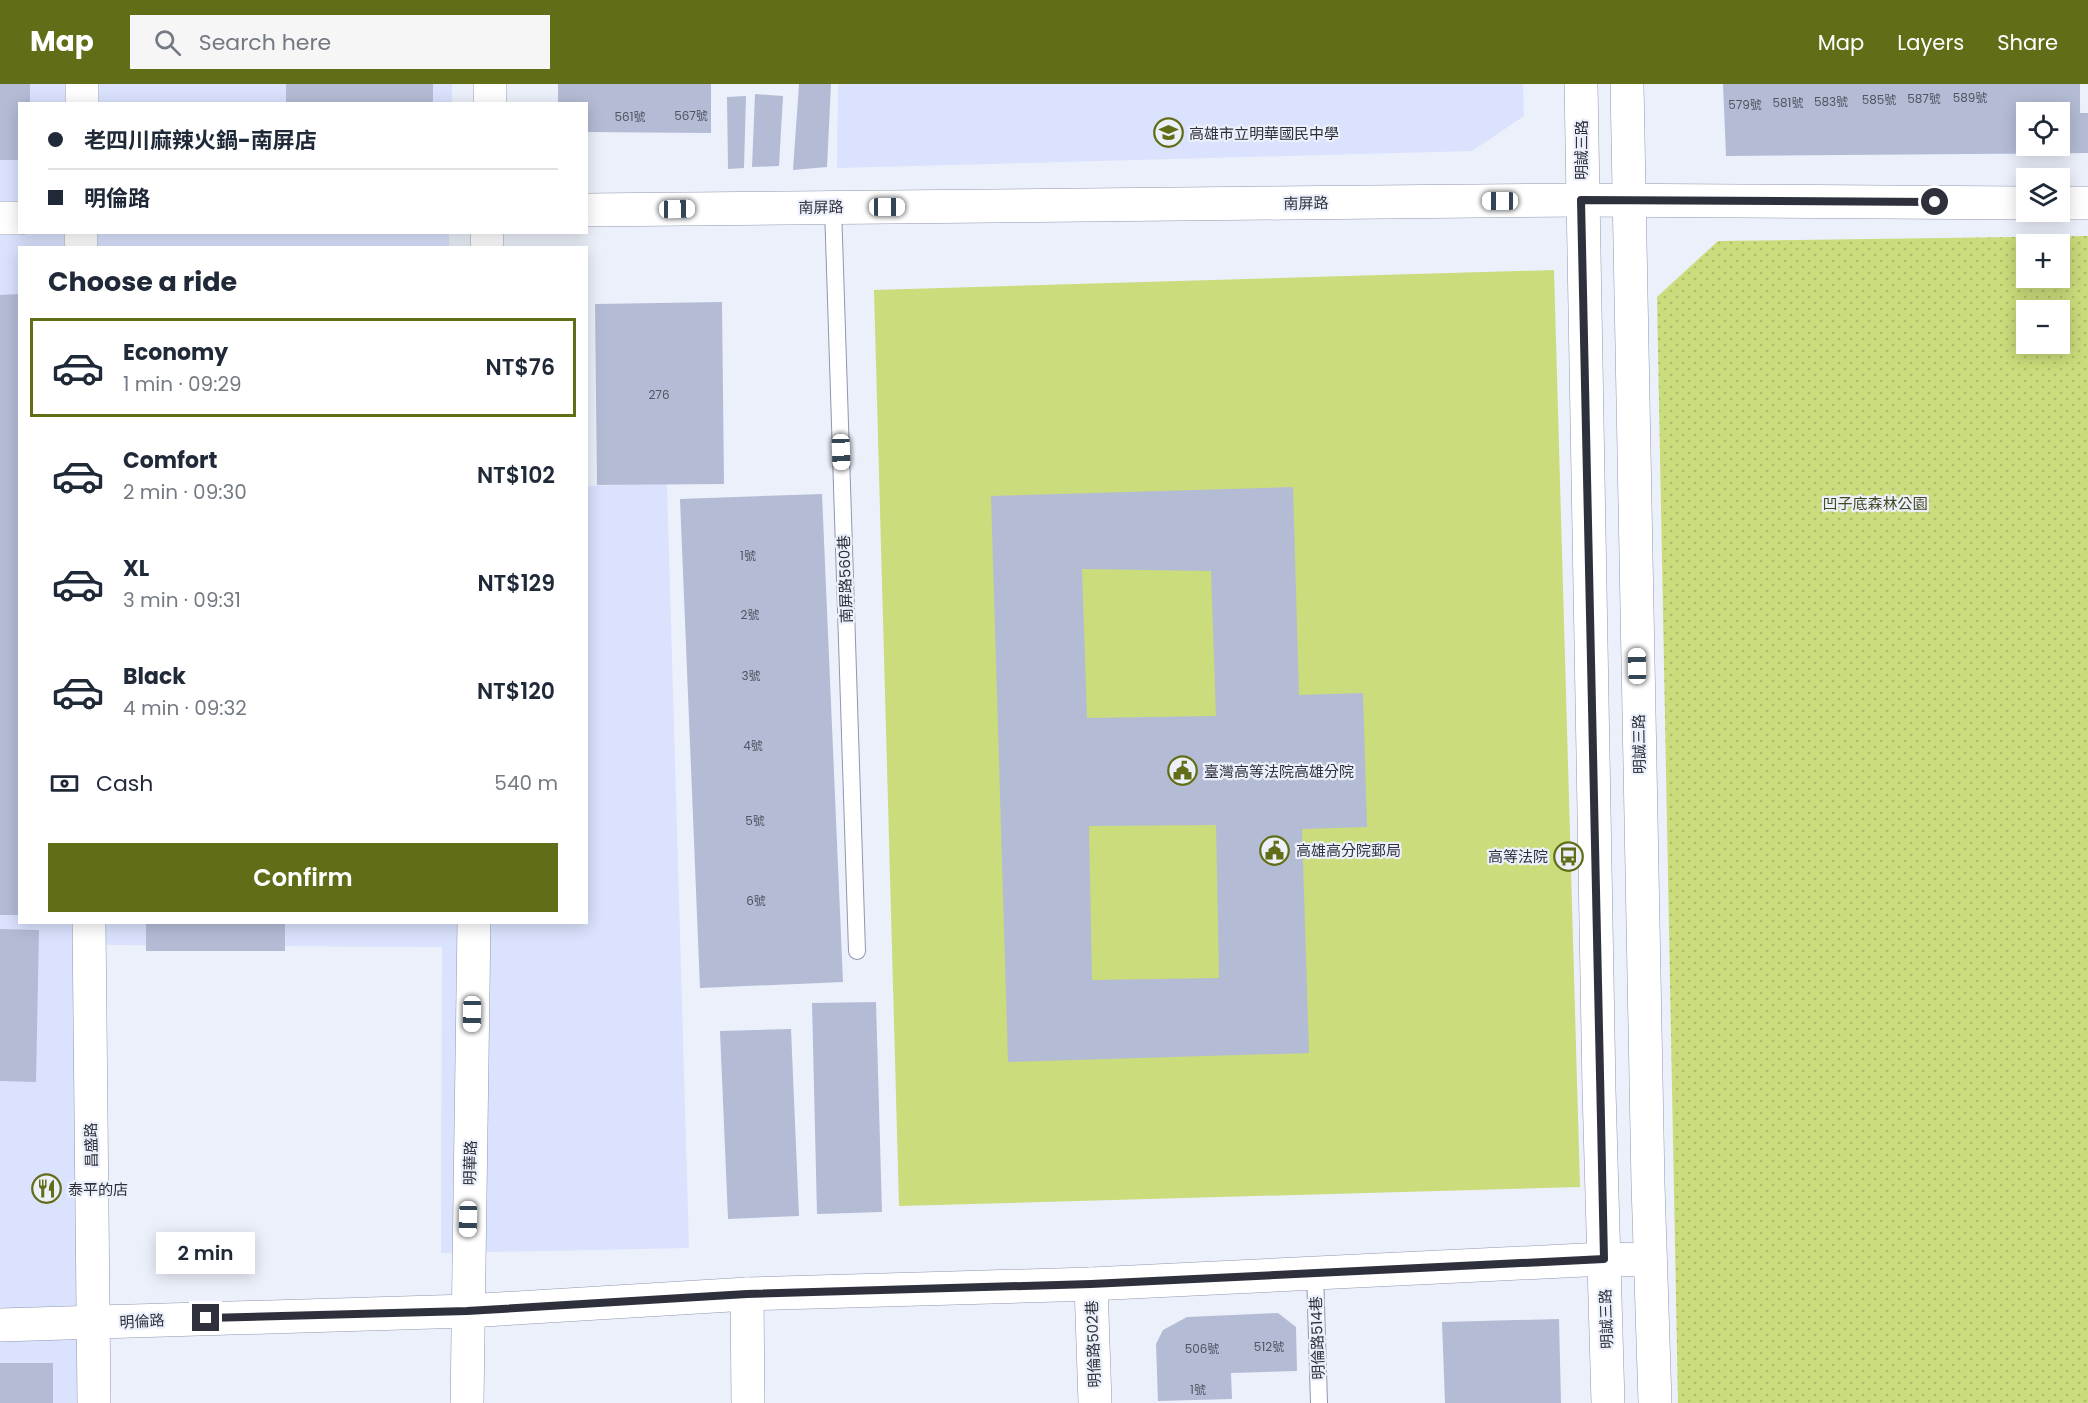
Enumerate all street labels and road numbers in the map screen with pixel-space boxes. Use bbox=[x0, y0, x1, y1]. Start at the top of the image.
street label: 明誠三路 bbox=[1571, 120, 1592, 180]
street label: 南屏路 bbox=[1283, 192, 1329, 214]
street label: 南屏路 bbox=[798, 196, 844, 218]
street label: 南屏路560巷 bbox=[833, 534, 857, 624]
street label: 明誠三路 bbox=[1628, 714, 1650, 774]
street label: 昌盛路 bbox=[80, 1122, 102, 1168]
street label: 明華路 bbox=[459, 1140, 481, 1186]
street label: 明誠三路 bbox=[1594, 1289, 1618, 1349]
street label: 明倫路514巷 bbox=[1305, 1296, 1329, 1380]
street label: 明倫路502巷 bbox=[1081, 1300, 1105, 1388]
street label: 明倫路 bbox=[119, 1309, 165, 1333]

